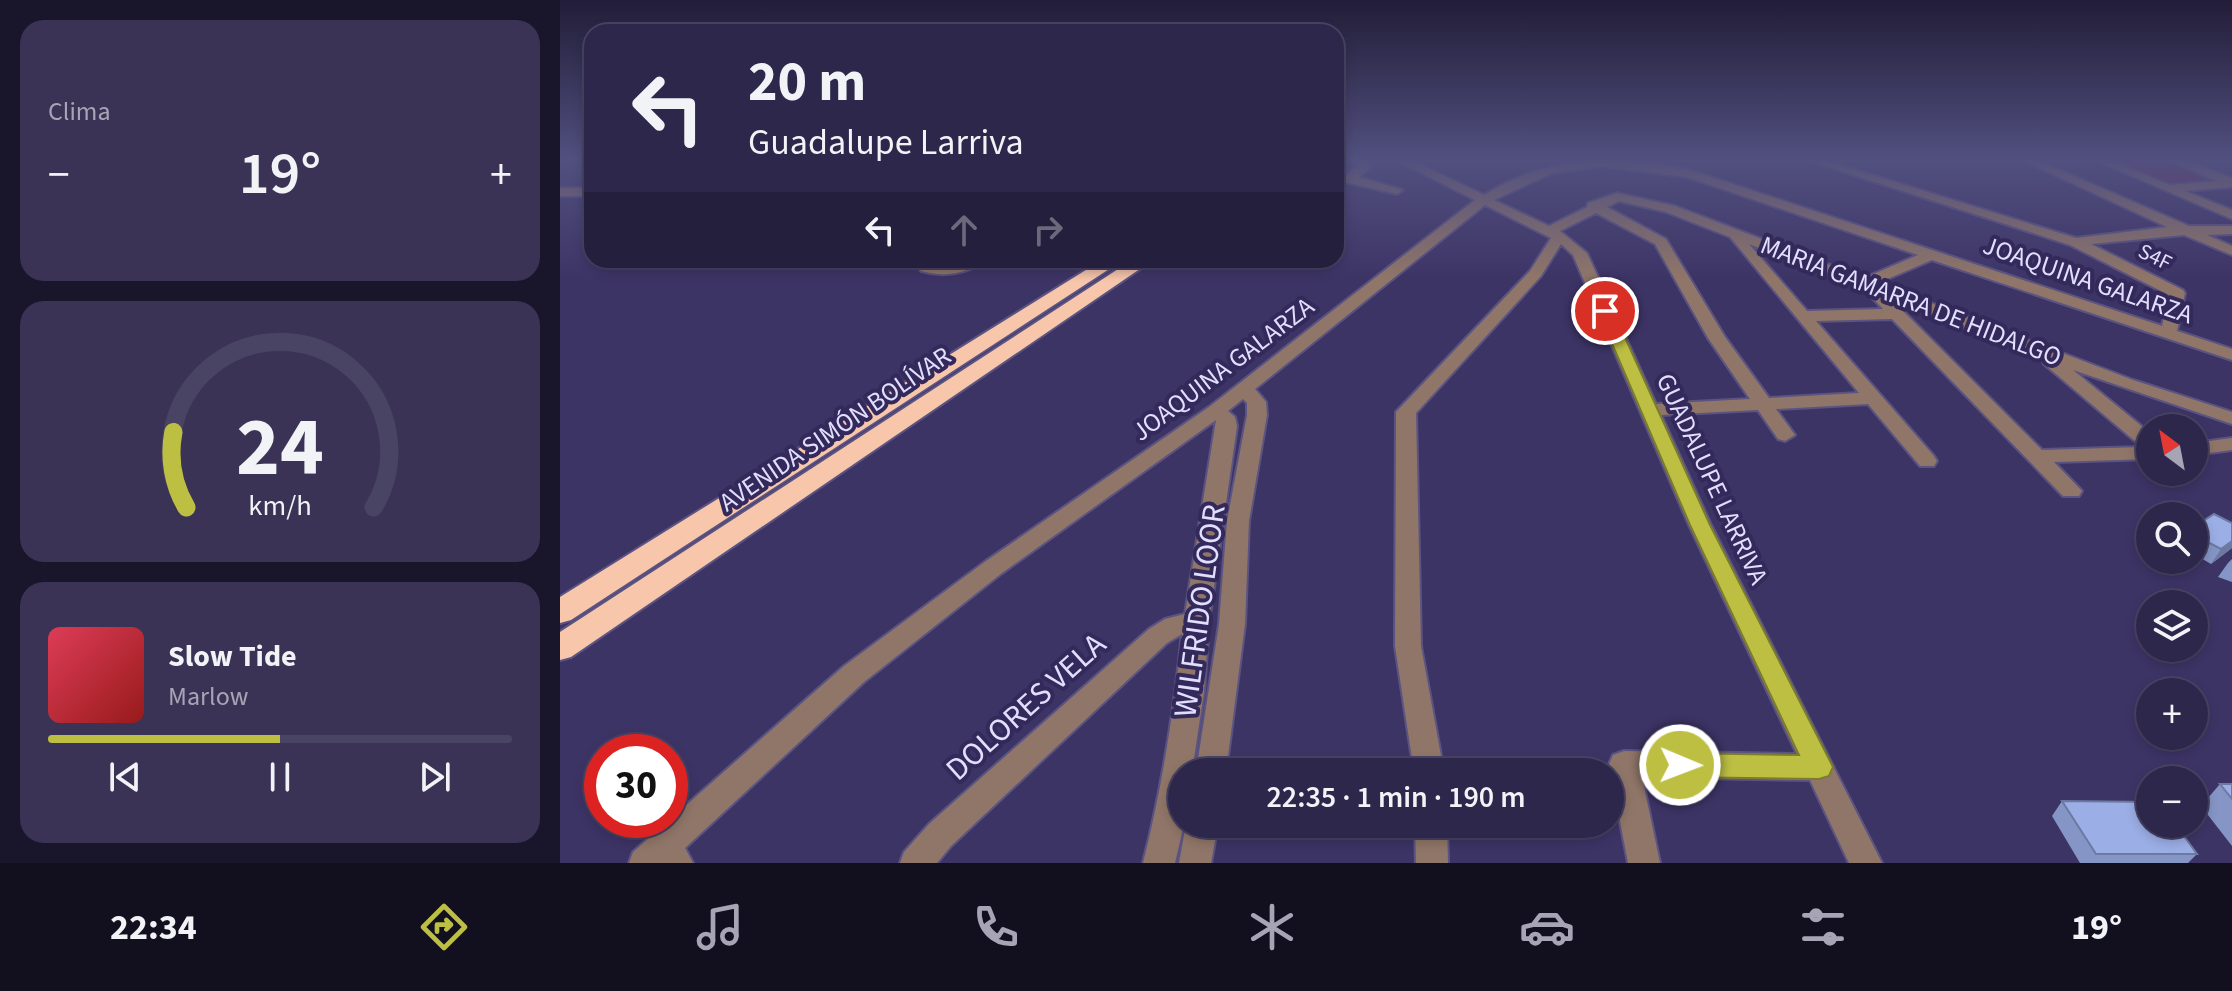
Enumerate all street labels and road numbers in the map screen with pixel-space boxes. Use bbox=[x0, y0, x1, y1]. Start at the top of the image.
street label: MARIA GAMARRA DE HIDALGO bbox=[1755, 226, 2067, 376]
street label: JOAQUINA GALARZA bbox=[1978, 227, 2199, 334]
street label: S4F bbox=[2133, 235, 2177, 279]
street label: JOAQUINA GALARZA bbox=[1124, 288, 1323, 450]
street label: AVENIDA SIMÓN BOLÍVAR bbox=[712, 337, 958, 521]
street label: GUADALUPE LARRIVA bbox=[1647, 367, 1778, 591]
street label: WILFRIDO LOOR bbox=[1162, 502, 1238, 720]
street label: DOLORES VELA bbox=[936, 622, 1117, 792]

